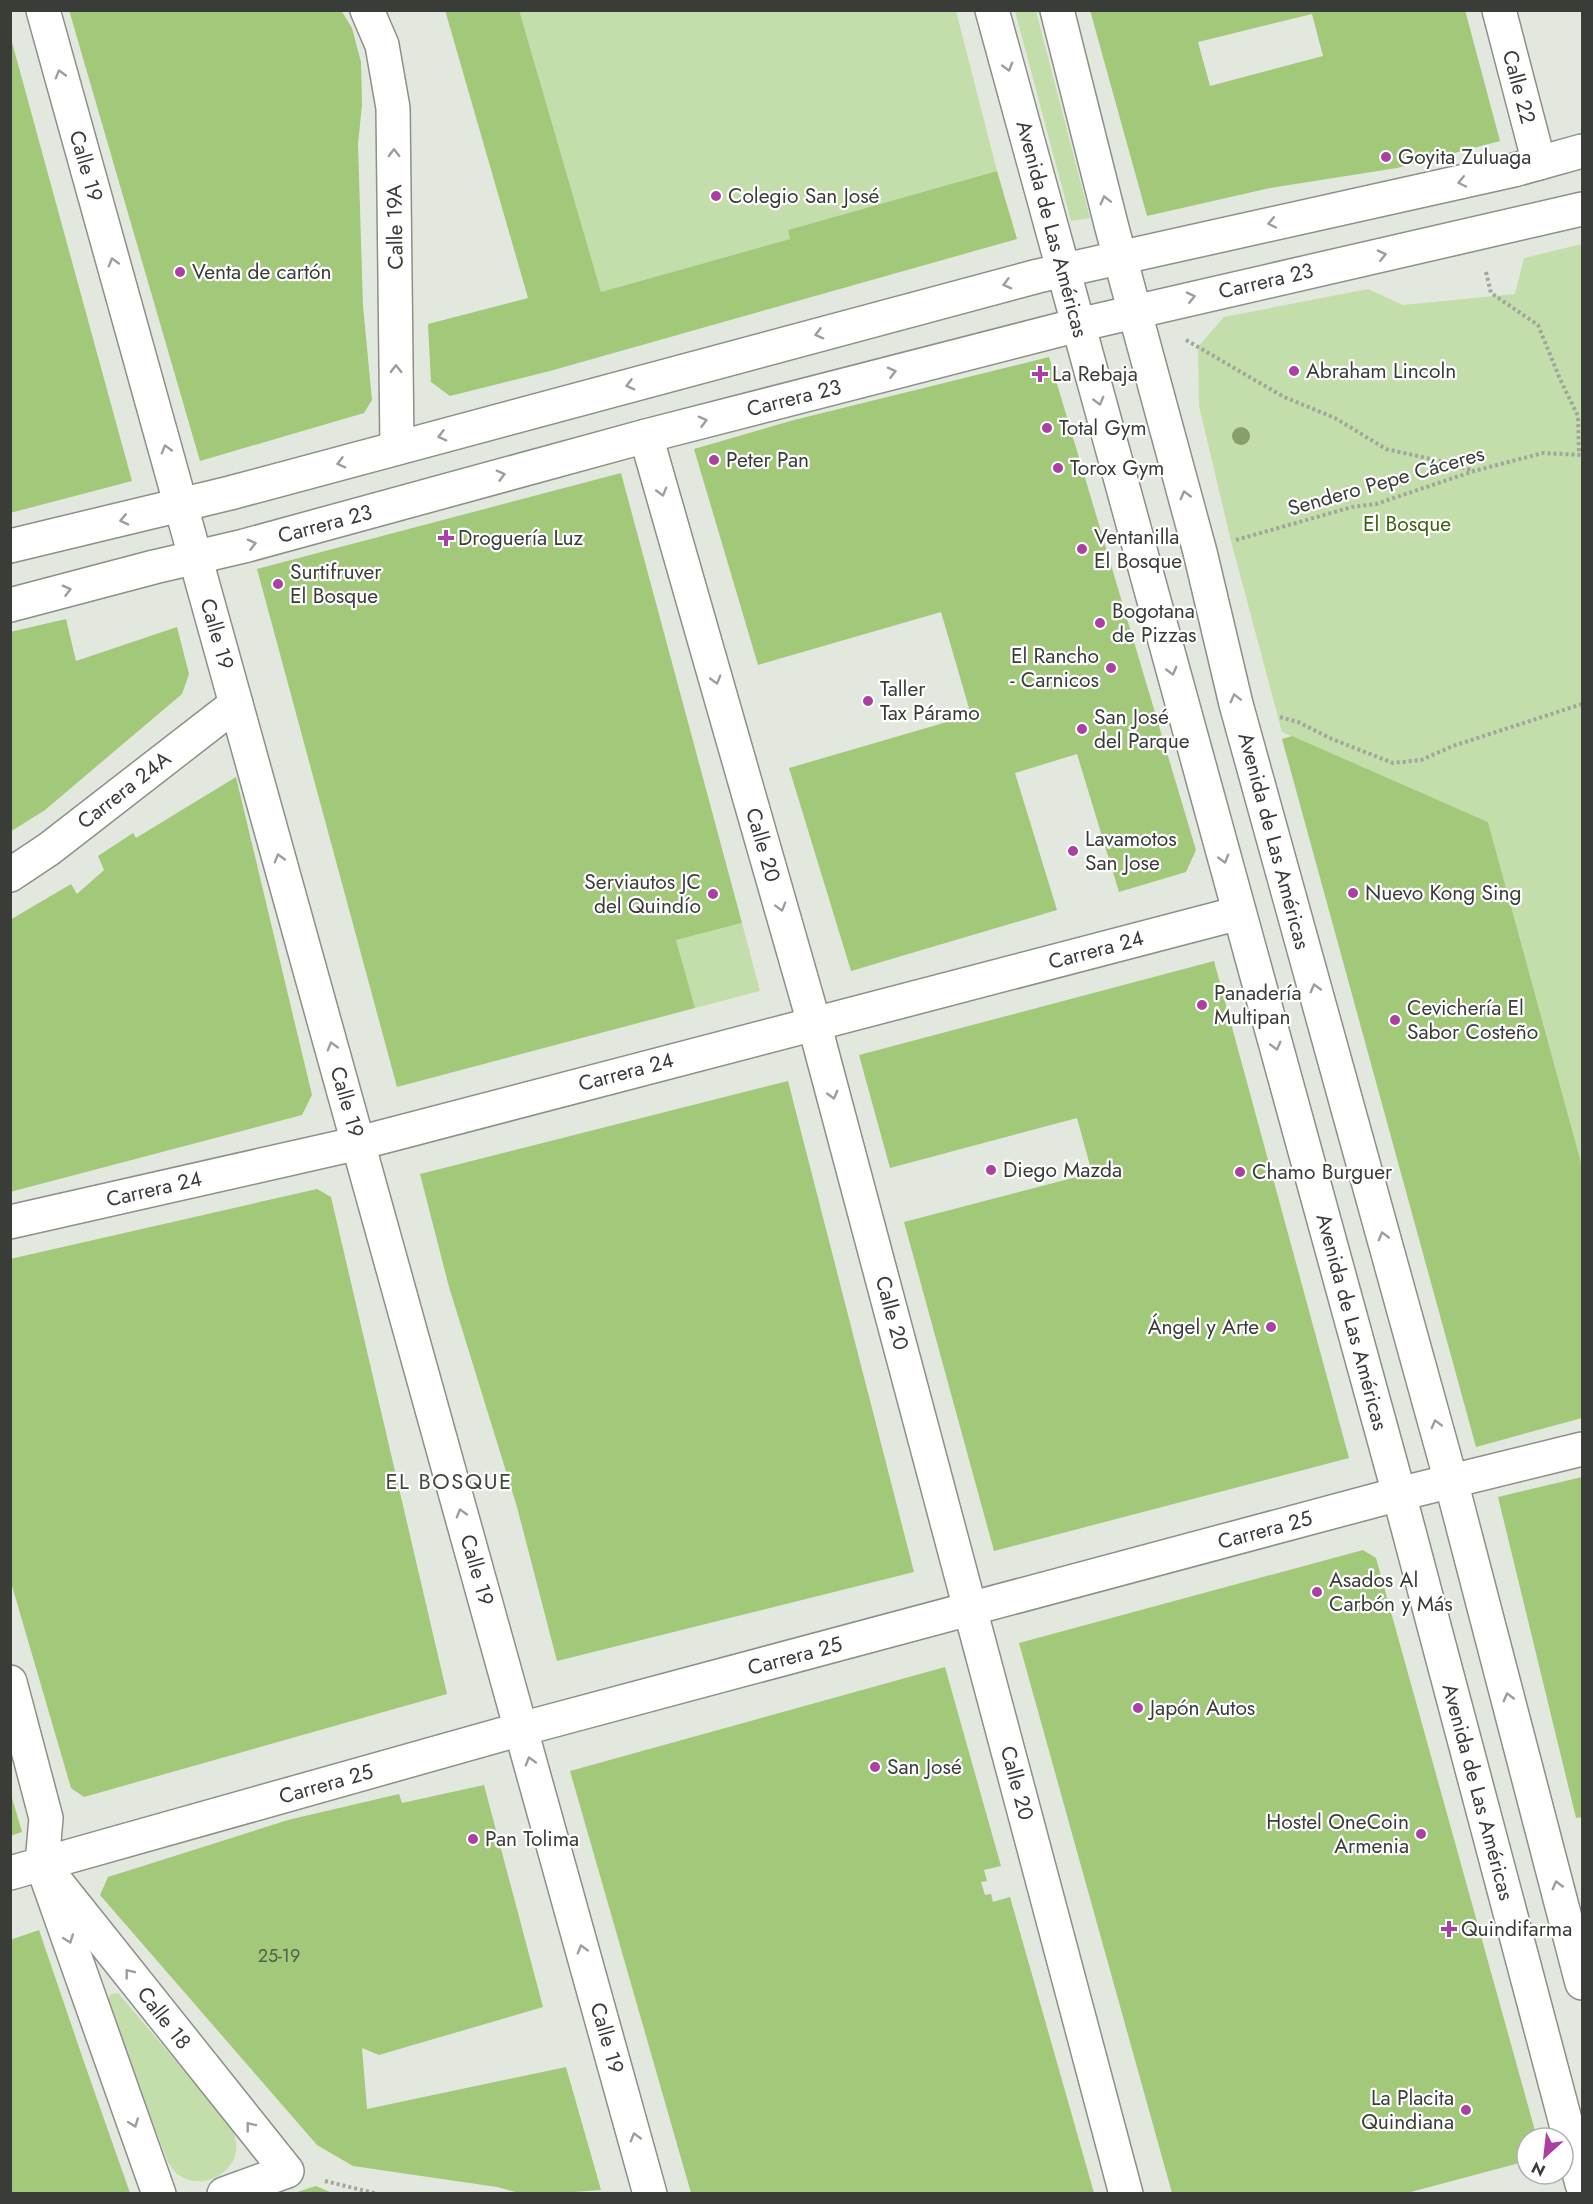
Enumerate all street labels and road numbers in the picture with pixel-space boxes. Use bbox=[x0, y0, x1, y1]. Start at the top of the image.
street label: Calle 22 bbox=[1495, 47, 1543, 127]
street label: Avenida de Las Américas bbox=[1009, 117, 1095, 341]
street label: Calle 19 bbox=[62, 127, 110, 205]
street label: Calle 19A bbox=[379, 184, 411, 270]
street label: Carrera 23 bbox=[1216, 256, 1316, 306]
street label: Carrera 23 bbox=[744, 372, 844, 424]
street label: Sendero Pepe Cáceres bbox=[1284, 439, 1488, 523]
street label: Carrera 23 bbox=[275, 497, 375, 551]
street label: Calle 19 bbox=[193, 595, 241, 673]
street label: Avenida de Las Américas bbox=[1231, 729, 1317, 953]
street label: Carrera 24A bbox=[71, 744, 177, 836]
street label: Calle 20 bbox=[738, 804, 788, 886]
street label: Carrera 24 bbox=[1045, 923, 1147, 977]
street label: Carrera 24 bbox=[575, 1045, 677, 1099]
street label: Calle 19 bbox=[323, 1063, 371, 1141]
street label: Carrera 24 bbox=[103, 1163, 205, 1215]
street label: Avenida de Las Américas bbox=[1309, 1210, 1395, 1434]
street label: Calle 20 bbox=[868, 1273, 916, 1353]
street label: Carrera 25 bbox=[1214, 1503, 1316, 1557]
street label: Calle 19 bbox=[453, 1531, 501, 1609]
street label: Carrera 25 bbox=[744, 1629, 846, 1683]
street label: Avenida de Las Américas bbox=[1435, 1680, 1521, 1904]
street label: Calle 20 bbox=[993, 1743, 1041, 1823]
street label: Carrera 25 bbox=[275, 1756, 377, 1812]
street label: Calle 18 bbox=[130, 1980, 198, 2056]
street label: Calle 19 bbox=[583, 1999, 631, 2077]

